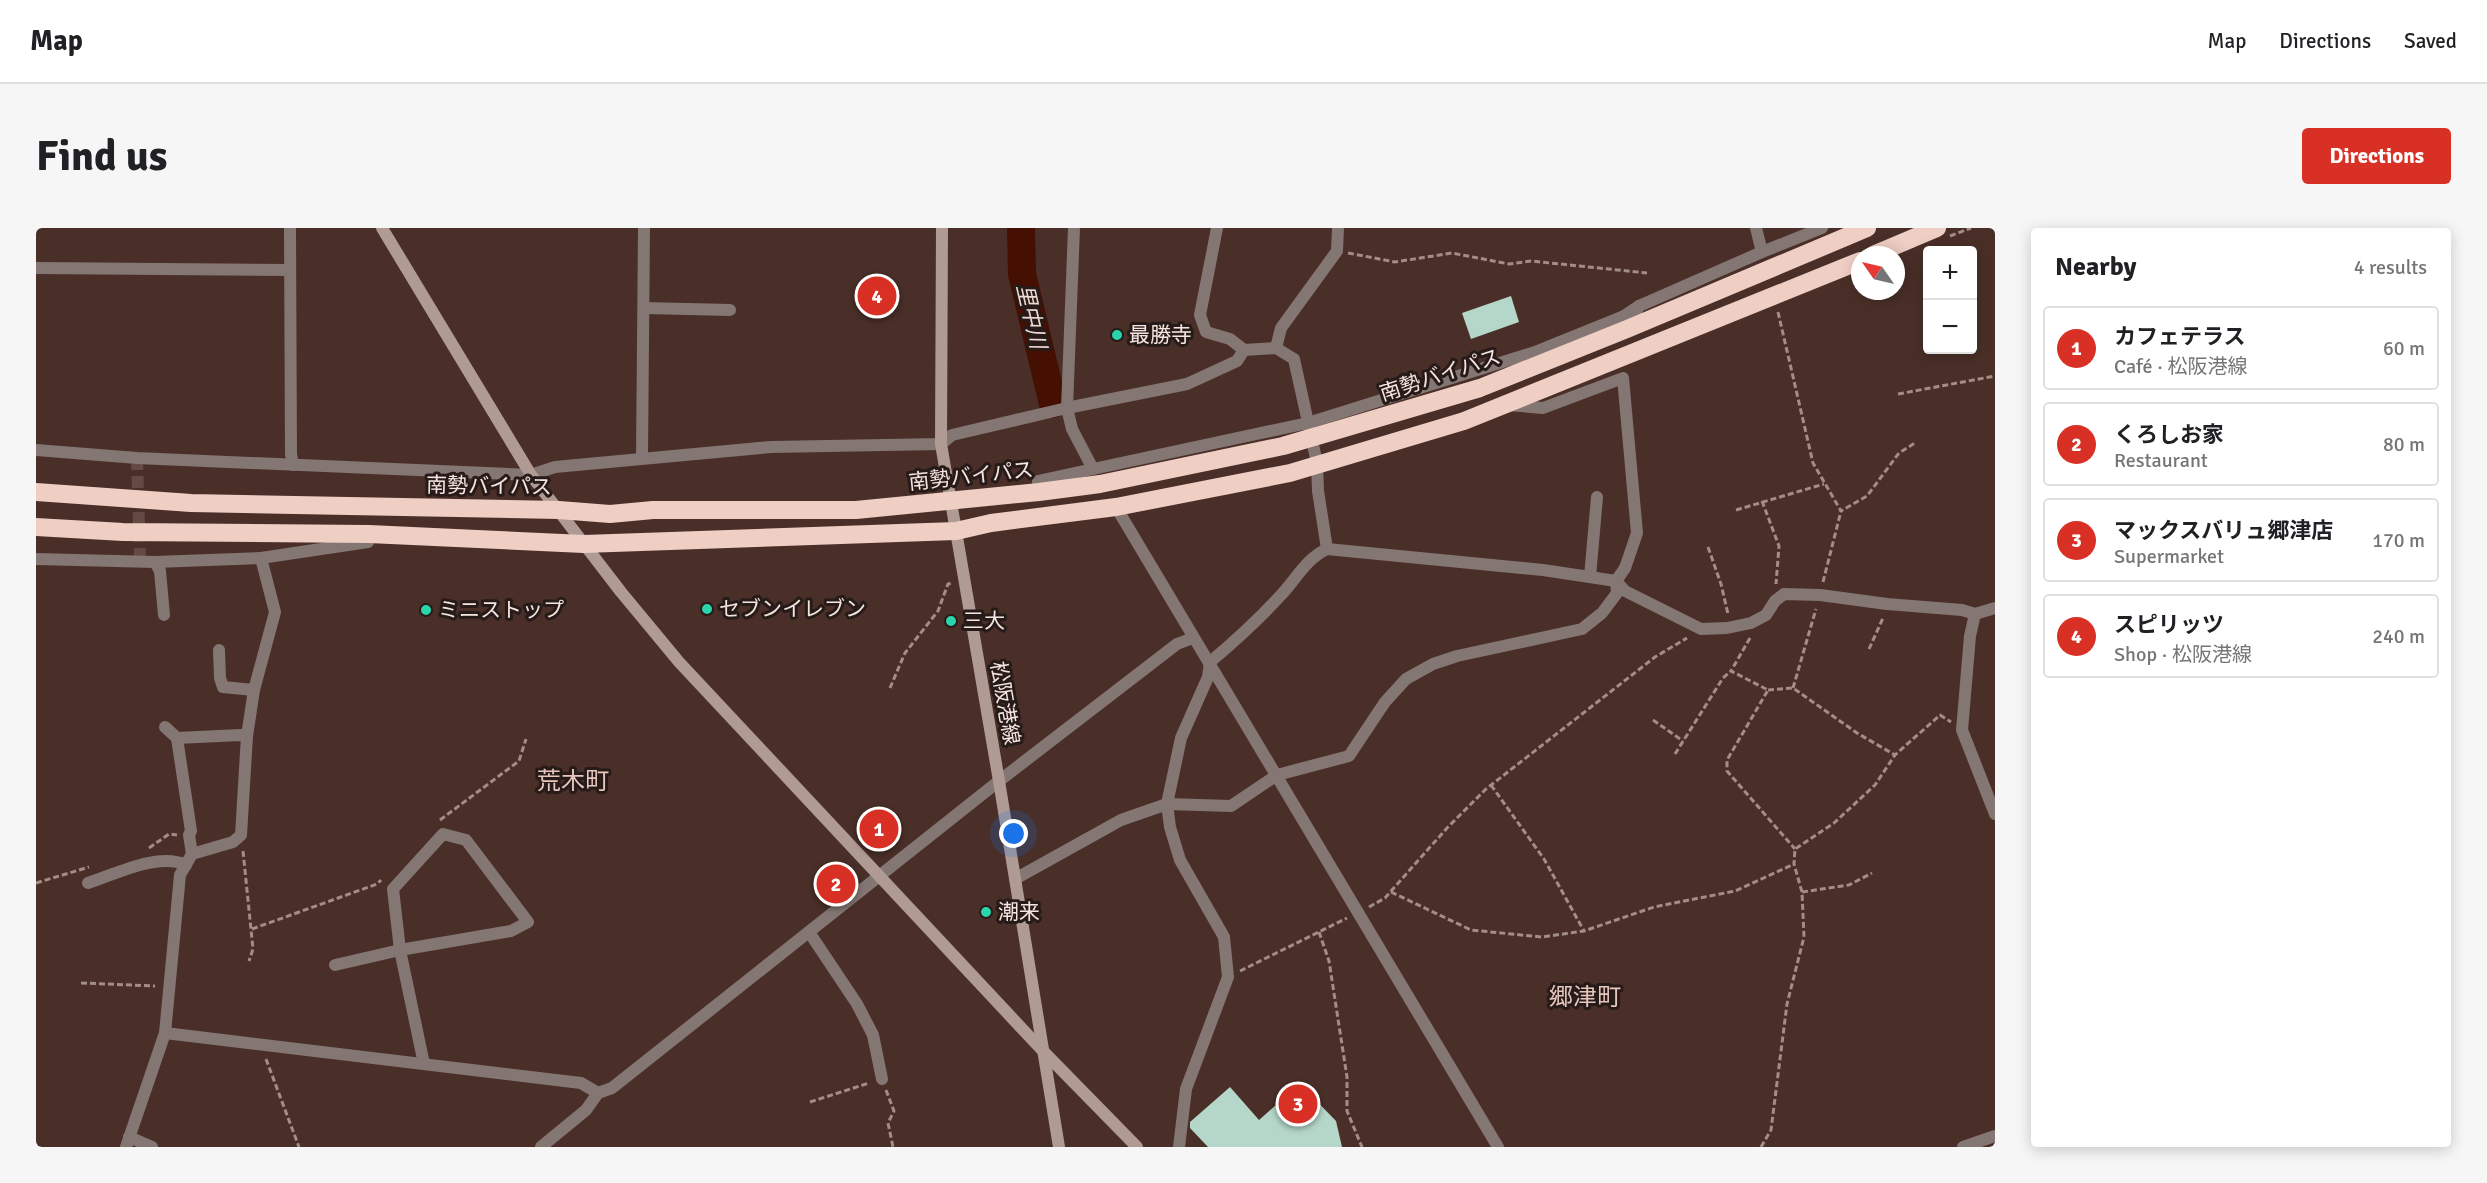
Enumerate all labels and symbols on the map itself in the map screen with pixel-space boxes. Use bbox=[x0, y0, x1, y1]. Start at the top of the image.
north arrow bbox=[1851, 246, 1905, 300]
pin: 4 bbox=[858, 274, 896, 318]
water label: 里中川 bbox=[1011, 281, 1053, 353]
place label: 最勝寺 bbox=[1129, 322, 1192, 348]
marker: 最勝寺 bbox=[1110, 328, 1124, 342]
street label: 南勢バイパス bbox=[1376, 343, 1504, 407]
street label: 南勢バイパス bbox=[907, 457, 1035, 495]
street label: 南勢バイパス bbox=[426, 472, 552, 500]
place label: セブンイレブン bbox=[719, 596, 866, 622]
place label: ミニストップ bbox=[438, 597, 564, 623]
marker: セブンイレブン bbox=[700, 602, 714, 616]
marker: ミニストップ bbox=[419, 603, 433, 617]
place label: 三大 bbox=[963, 608, 1005, 634]
marker: 三大 bbox=[944, 614, 958, 628]
street label: 松阪港線 bbox=[985, 659, 1025, 747]
district label: 荒木町 bbox=[537, 766, 609, 796]
pin: 1 bbox=[860, 806, 898, 852]
your location bbox=[999, 819, 1028, 848]
pin: 2 bbox=[816, 862, 856, 906]
place label: 潮来 bbox=[998, 899, 1040, 925]
marker: 潮来 bbox=[979, 905, 993, 919]
district label: 郷津町 bbox=[1549, 982, 1621, 1012]
pin: 3 bbox=[1278, 1082, 1318, 1126]

